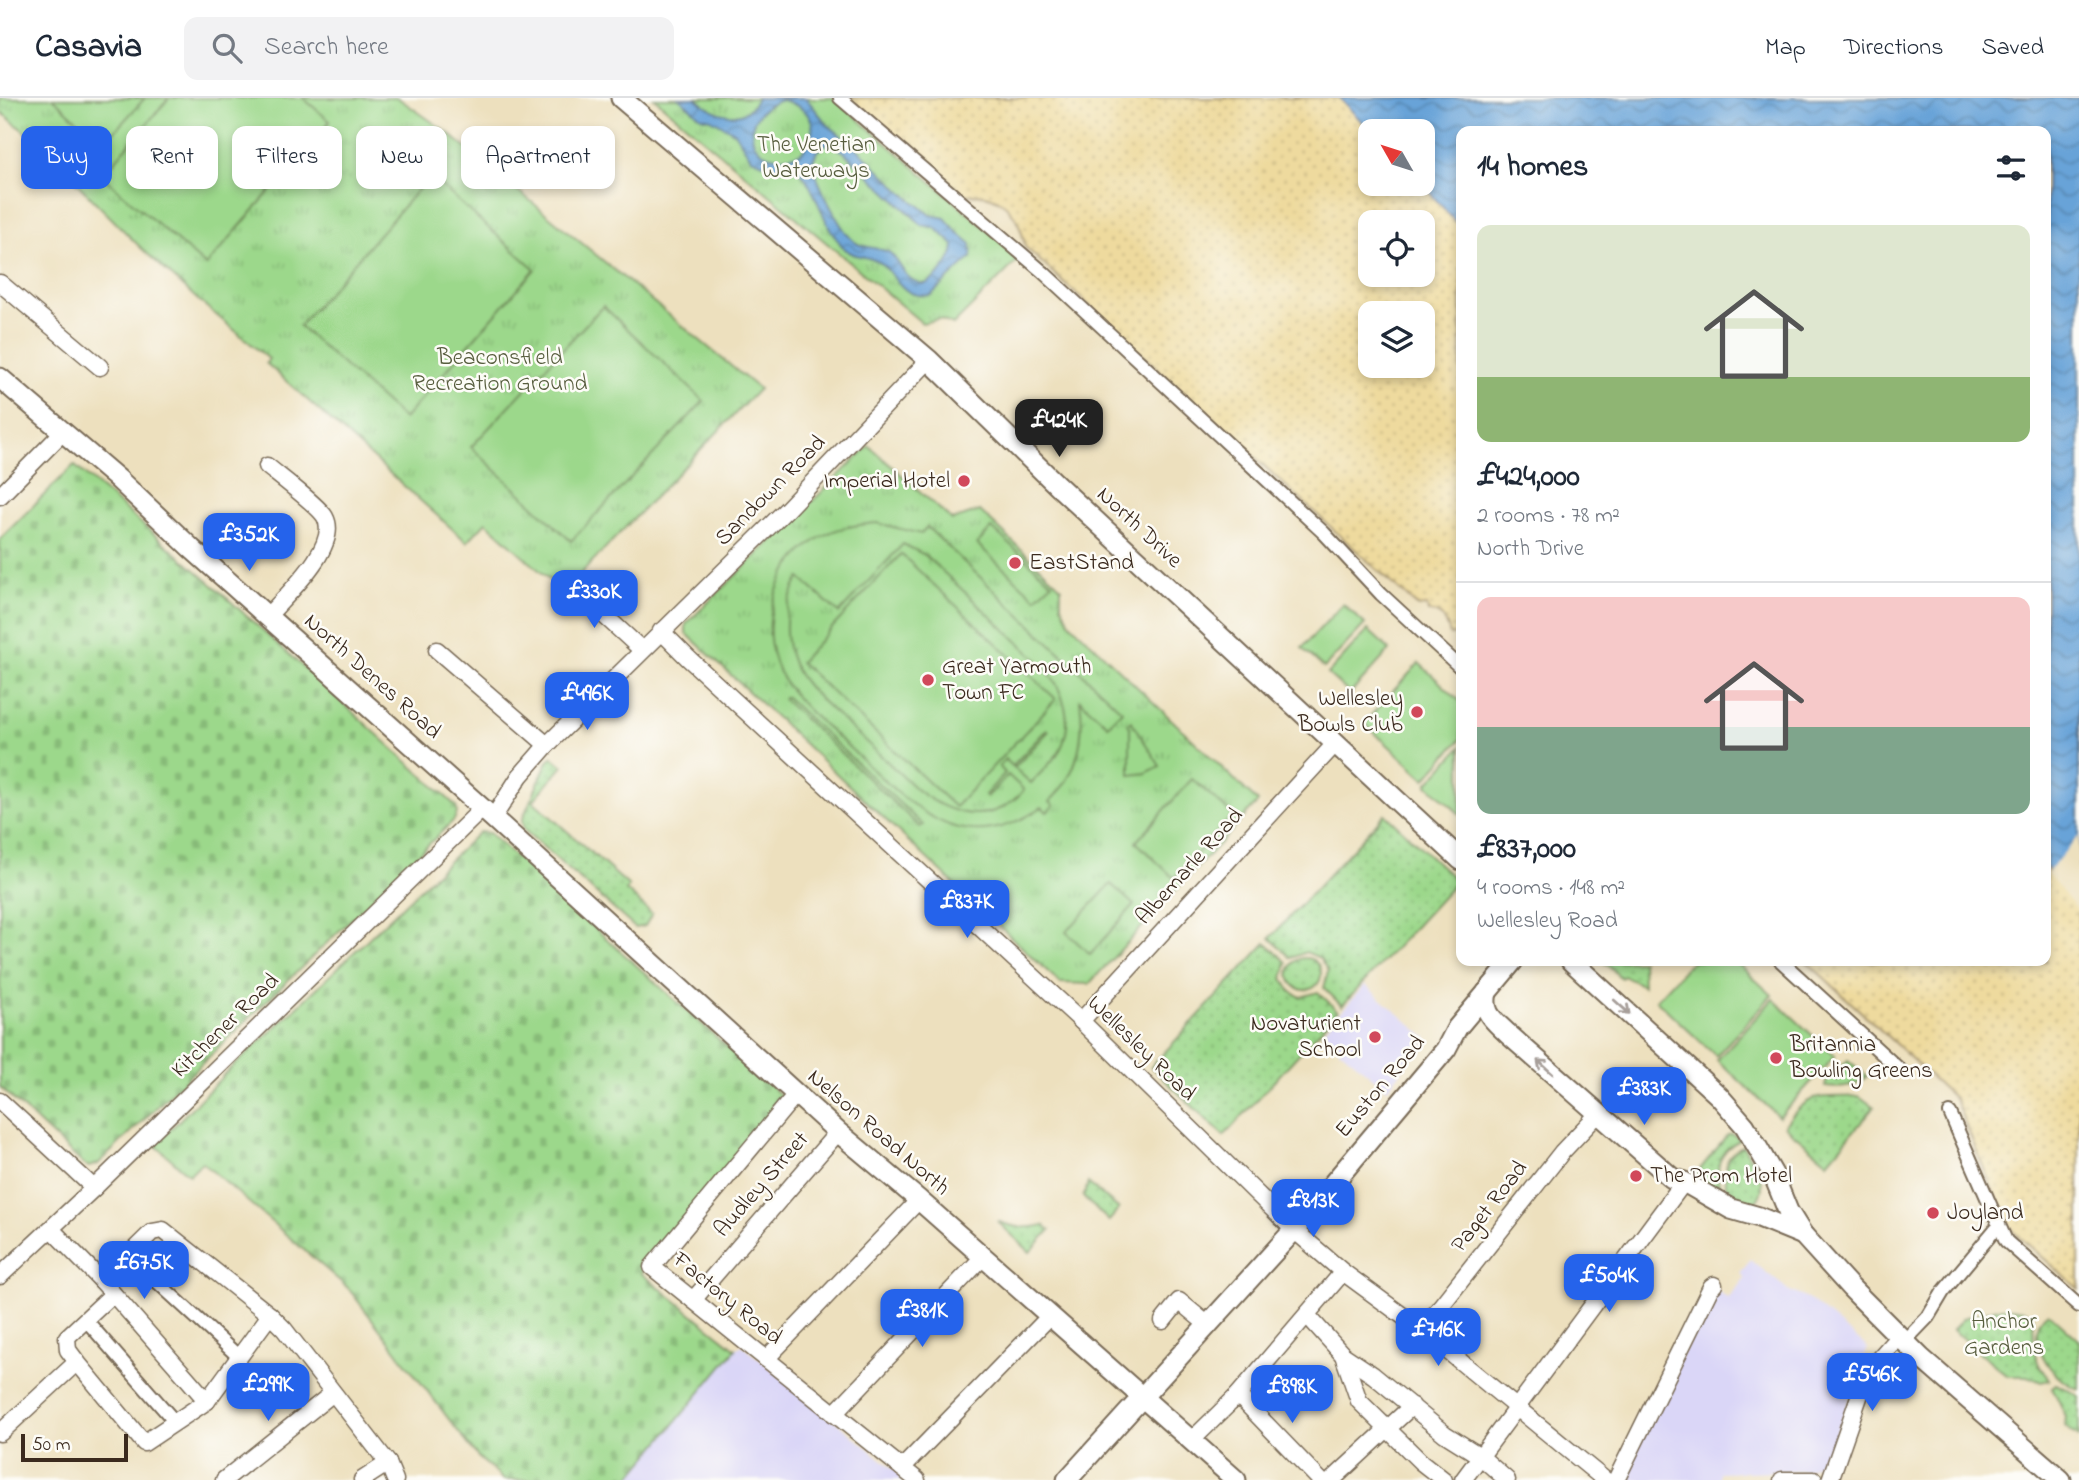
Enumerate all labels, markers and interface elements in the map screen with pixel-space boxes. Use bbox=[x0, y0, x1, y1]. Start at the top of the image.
search box bbox=[184, 17, 674, 80]
text: Casavia bbox=[35, 24, 142, 72]
icon: search bbox=[208, 29, 246, 67]
text: Search here bbox=[264, 29, 389, 67]
text: Map bbox=[1765, 31, 1806, 66]
text: Directions bbox=[1844, 31, 1943, 66]
text: Saved bbox=[1981, 31, 2044, 66]
north arrow bbox=[1358, 119, 1435, 196]
map controls bbox=[1358, 119, 1435, 378]
chip: Buy bbox=[21, 126, 112, 189]
chip: Rent bbox=[126, 126, 218, 189]
chip: Filters bbox=[232, 126, 342, 189]
chip: New bbox=[356, 126, 447, 189]
chip: Apartment bbox=[461, 126, 615, 189]
park label: The Venetian Waterways bbox=[757, 129, 875, 190]
text: 14 homes bbox=[1477, 146, 1588, 190]
icon: filters bbox=[1992, 149, 2030, 187]
button: locate bbox=[1358, 210, 1435, 287]
icon: home bbox=[1691, 271, 1817, 397]
button: layers bbox=[1358, 301, 1435, 378]
park label: Beaconsfield Recreation Ground bbox=[413, 342, 588, 401]
pin: £424K bbox=[1010, 400, 1108, 459]
text: £424K bbox=[1031, 405, 1087, 438]
street label: Sandown Road bbox=[708, 428, 834, 554]
text: £424,000 bbox=[1477, 456, 1580, 500]
place label: Imperial Hotel bbox=[823, 465, 950, 498]
marker: Imperial Hotel bbox=[956, 473, 972, 489]
street label: North Drive bbox=[1089, 479, 1190, 577]
text: 2 rooms · 78 m² bbox=[1477, 500, 1620, 533]
pin: £352K bbox=[200, 514, 298, 573]
text: £352K bbox=[219, 519, 279, 552]
text: North Drive bbox=[1477, 533, 1584, 566]
place label: EastStand bbox=[1029, 547, 1134, 580]
marker: EastStand bbox=[1007, 555, 1023, 571]
pin: £330K bbox=[545, 570, 643, 630]
text: £330K bbox=[567, 576, 621, 609]
street label: North Denes Road bbox=[296, 606, 448, 748]
icon: home bbox=[1691, 643, 1817, 769]
place label: Great Yarmouth Town FC bbox=[942, 651, 1091, 710]
pin: £496K bbox=[538, 672, 636, 732]
marker: Great Yarmouth Town FC bbox=[920, 672, 936, 688]
text: £496K bbox=[561, 678, 613, 711]
place label: Wellesley Bowls Club bbox=[1297, 683, 1403, 742]
marker: Wellesley Bowls Club bbox=[1409, 704, 1425, 720]
street label: Albemarle Road bbox=[1128, 801, 1252, 933]
text: £837,000 bbox=[1477, 828, 1576, 872]
text: 4 rooms · 148 m² bbox=[1477, 872, 1625, 905]
pin: £837K bbox=[918, 880, 1016, 940]
text: £837K bbox=[940, 886, 994, 919]
text: Wellesley Road bbox=[1477, 905, 1618, 938]
street label: Kitchener Road bbox=[165, 966, 288, 1086]
street label: Wellesley Road bbox=[1078, 988, 1203, 1111]
one-way arrow bbox=[1613, 999, 1631, 1015]
place label: Novaturient School bbox=[1251, 1008, 1361, 1067]
street label: Euston Road bbox=[1328, 1028, 1434, 1146]
marker: Novaturient School bbox=[1367, 1029, 1383, 1045]
place label: Britannia Bowling Greens bbox=[1789, 1029, 1933, 1089]
marker: Britannia Bowling Greens bbox=[1768, 1050, 1784, 1066]
one-way arrow bbox=[1536, 1059, 1554, 1075]
street label: Nelson Road North bbox=[799, 1062, 957, 1204]
pin: £383K bbox=[1595, 1068, 1693, 1127]
text: £383K bbox=[1617, 1073, 1671, 1106]
street label: Audley Street bbox=[707, 1125, 819, 1247]
street label: Paget Road bbox=[1444, 1154, 1537, 1261]
place label: The Prom Hotel bbox=[1650, 1160, 1792, 1193]
marker: The Prom Hotel bbox=[1628, 1168, 1644, 1184]
pin: £813K bbox=[1264, 1180, 1362, 1239]
text: £813K bbox=[1287, 1185, 1339, 1218]
place label: Joyland bbox=[1947, 1197, 2024, 1232]
marker: Joyland bbox=[1925, 1205, 1941, 1221]
pin: £675K bbox=[95, 1242, 193, 1301]
street label: Factory Road bbox=[663, 1244, 789, 1355]
text: £675K bbox=[115, 1247, 173, 1280]
pin: £504K bbox=[1560, 1254, 1658, 1314]
text: £504K bbox=[1580, 1260, 1638, 1293]
pin: £381K bbox=[873, 1290, 971, 1349]
text: £381K bbox=[896, 1295, 948, 1328]
park label: Anchor Gardens bbox=[1964, 1306, 2044, 1365]
pin: £716K bbox=[1389, 1308, 1487, 1368]
text: £716K bbox=[1412, 1314, 1464, 1347]
pin: £546K bbox=[1823, 1354, 1921, 1413]
text: £546K bbox=[1843, 1359, 1901, 1392]
pin: £299K bbox=[219, 1364, 317, 1423]
pin: £898K bbox=[1243, 1366, 1341, 1425]
text: £299K bbox=[243, 1369, 293, 1402]
text: £898K bbox=[1267, 1371, 1317, 1404]
scale bar bbox=[21, 1431, 128, 1463]
text: 50 m bbox=[32, 1432, 71, 1459]

